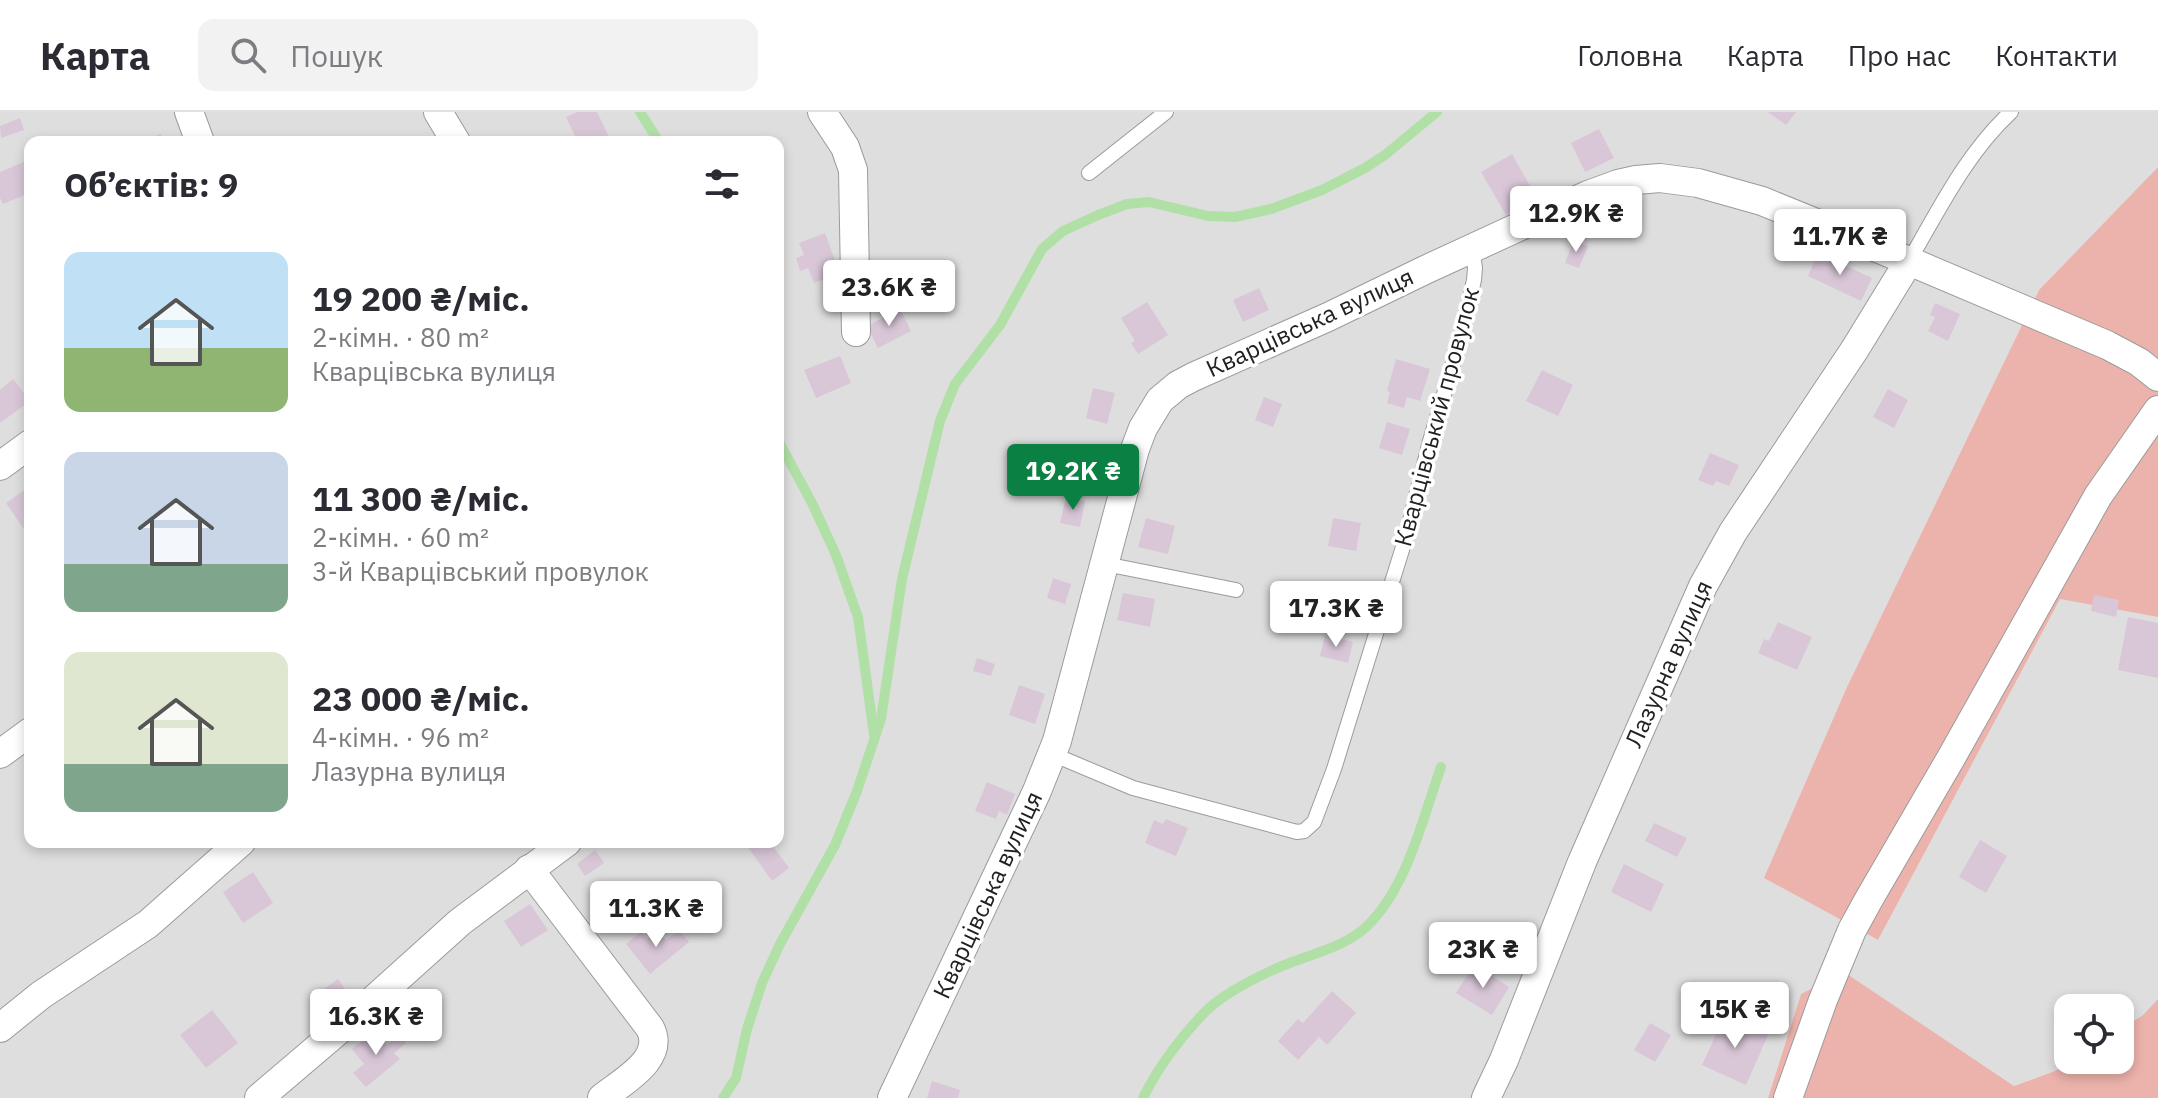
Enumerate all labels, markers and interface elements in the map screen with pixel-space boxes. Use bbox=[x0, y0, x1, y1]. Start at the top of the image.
search box bbox=[198, 19, 758, 91]
text: Карта bbox=[40, 31, 150, 80]
icon: search bbox=[226, 33, 270, 77]
text: Пошук bbox=[290, 36, 383, 75]
text: Головна bbox=[1577, 37, 1683, 74]
text: Карта bbox=[1727, 37, 1804, 74]
text: Про нас bbox=[1848, 37, 1951, 74]
text: Контакти bbox=[1995, 37, 2118, 74]
text: Об’єктів: 9 bbox=[64, 162, 238, 206]
icon: filters bbox=[700, 162, 744, 206]
pin: 12.9K ₴ bbox=[1502, 186, 1650, 254]
text: 12.9K ₴ bbox=[1528, 195, 1624, 229]
pin: 11.7K ₴ bbox=[1766, 209, 1914, 277]
text: 11.7K ₴ bbox=[1792, 218, 1888, 252]
pin: 23.6K ₴ bbox=[815, 260, 963, 328]
street label: Кварцівська вулиця bbox=[1201, 260, 1418, 384]
text: 23.6K ₴ bbox=[841, 269, 937, 303]
text: 19 200 ₴/міс. bbox=[312, 276, 530, 320]
icon: home bbox=[128, 284, 224, 380]
street label: Кварцівський провулок bbox=[1386, 284, 1486, 550]
text: 2-кімн. · 80 m² bbox=[312, 320, 489, 354]
text: Кварцівська вулиця bbox=[312, 354, 556, 388]
pin: 19.2K ₴ bbox=[999, 444, 1147, 512]
text: 19.2K ₴ bbox=[1025, 453, 1121, 487]
text: 11 300 ₴/міс. bbox=[312, 476, 530, 520]
icon: home bbox=[128, 484, 224, 580]
text: 2-кімн. · 60 m² bbox=[312, 520, 489, 554]
text: 3-й Кварцівський провулок bbox=[312, 554, 649, 588]
street label: Лазурна вулиця bbox=[1617, 575, 1719, 752]
pin: 17.3K ₴ bbox=[1262, 581, 1410, 649]
text: 17.3K ₴ bbox=[1288, 590, 1384, 624]
text: 23 000 ₴/міс. bbox=[312, 676, 530, 720]
icon: home bbox=[128, 684, 224, 780]
text: 4-кімн. · 96 m² bbox=[312, 720, 489, 754]
text: Лазурна вулиця bbox=[312, 754, 506, 788]
street label: Кварцівська вулиця bbox=[925, 786, 1049, 1003]
pin: 11.3K ₴ bbox=[582, 881, 730, 949]
text: 11.3K ₴ bbox=[608, 890, 704, 924]
pin: 23K ₴ bbox=[1427, 922, 1539, 990]
text: 23K ₴ bbox=[1447, 931, 1519, 965]
pin: 15K ₴ bbox=[1679, 982, 1791, 1050]
pin: 16.3K ₴ bbox=[302, 989, 450, 1057]
text: 15K ₴ bbox=[1699, 991, 1771, 1025]
map controls bbox=[2054, 994, 2134, 1074]
button: locate bbox=[2054, 994, 2134, 1074]
text: 16.3K ₴ bbox=[328, 998, 424, 1032]

